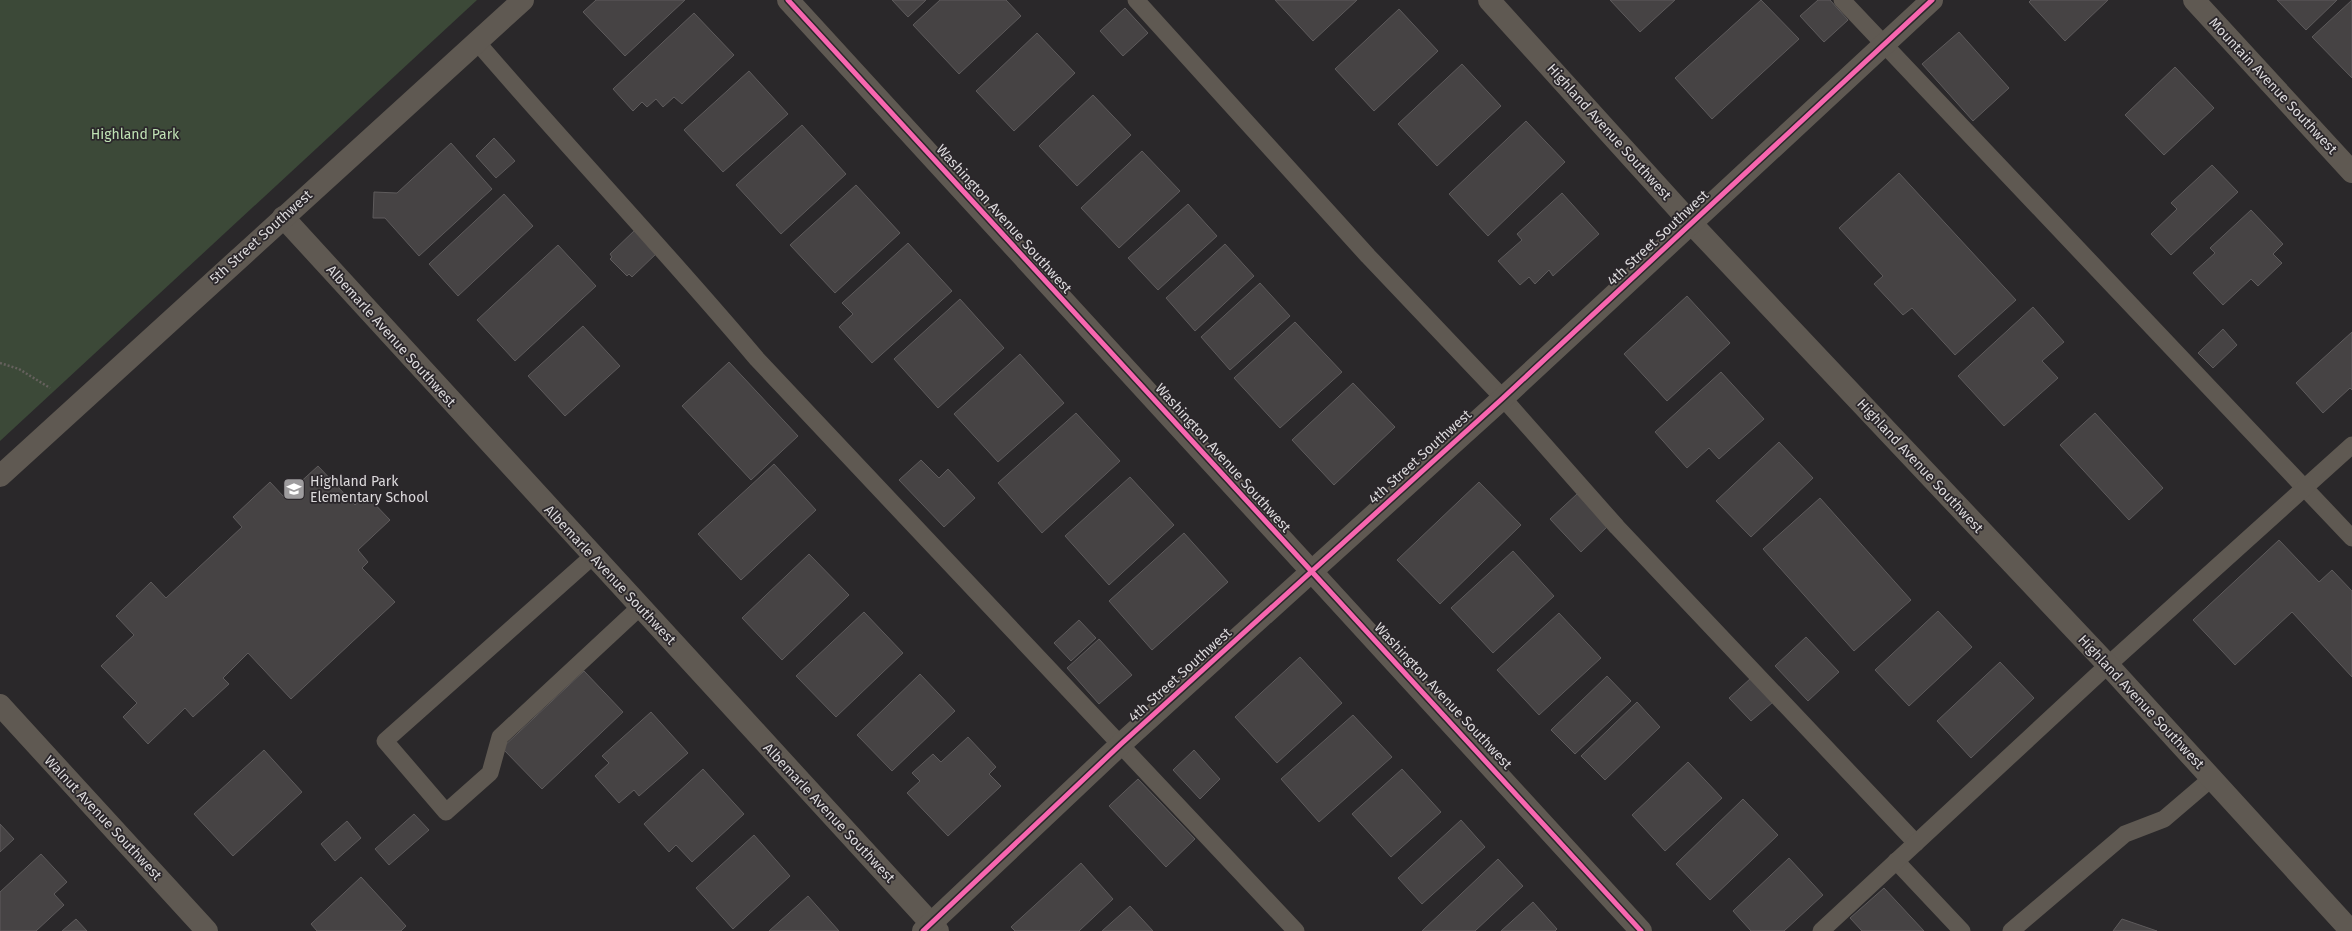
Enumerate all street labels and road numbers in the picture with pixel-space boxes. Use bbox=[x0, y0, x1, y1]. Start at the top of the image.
street label: Mountain Avenue Southwest bbox=[2205, 14, 2341, 158]
street label: Highland Avenue Southwest bbox=[1543, 60, 1675, 204]
street label: Washington Avenue Southwest bbox=[933, 141, 1076, 298]
street label: 5th Street Southwest bbox=[206, 186, 316, 288]
street label: 4th Street Southwest bbox=[1604, 186, 1713, 289]
street label: Albemarle Avenue Southwest bbox=[323, 262, 460, 411]
street label: Washington Avenue Southwest bbox=[1152, 380, 1295, 537]
street label: Highland Avenue Southwest bbox=[1853, 395, 1987, 537]
street label: 4th Street Southwest bbox=[1365, 406, 1476, 508]
street label: Albemarle Avenue Southwest bbox=[541, 502, 680, 649]
street label: Washington Avenue Southwest bbox=[1370, 619, 1516, 774]
street label: 4th Street Southwest bbox=[1125, 624, 1236, 726]
street label: Highland Avenue Southwest bbox=[2074, 631, 2208, 773]
street label: Albemarle Avenue Southwest bbox=[760, 740, 899, 887]
street label: Walnut Avenue Southwest bbox=[41, 752, 166, 885]

